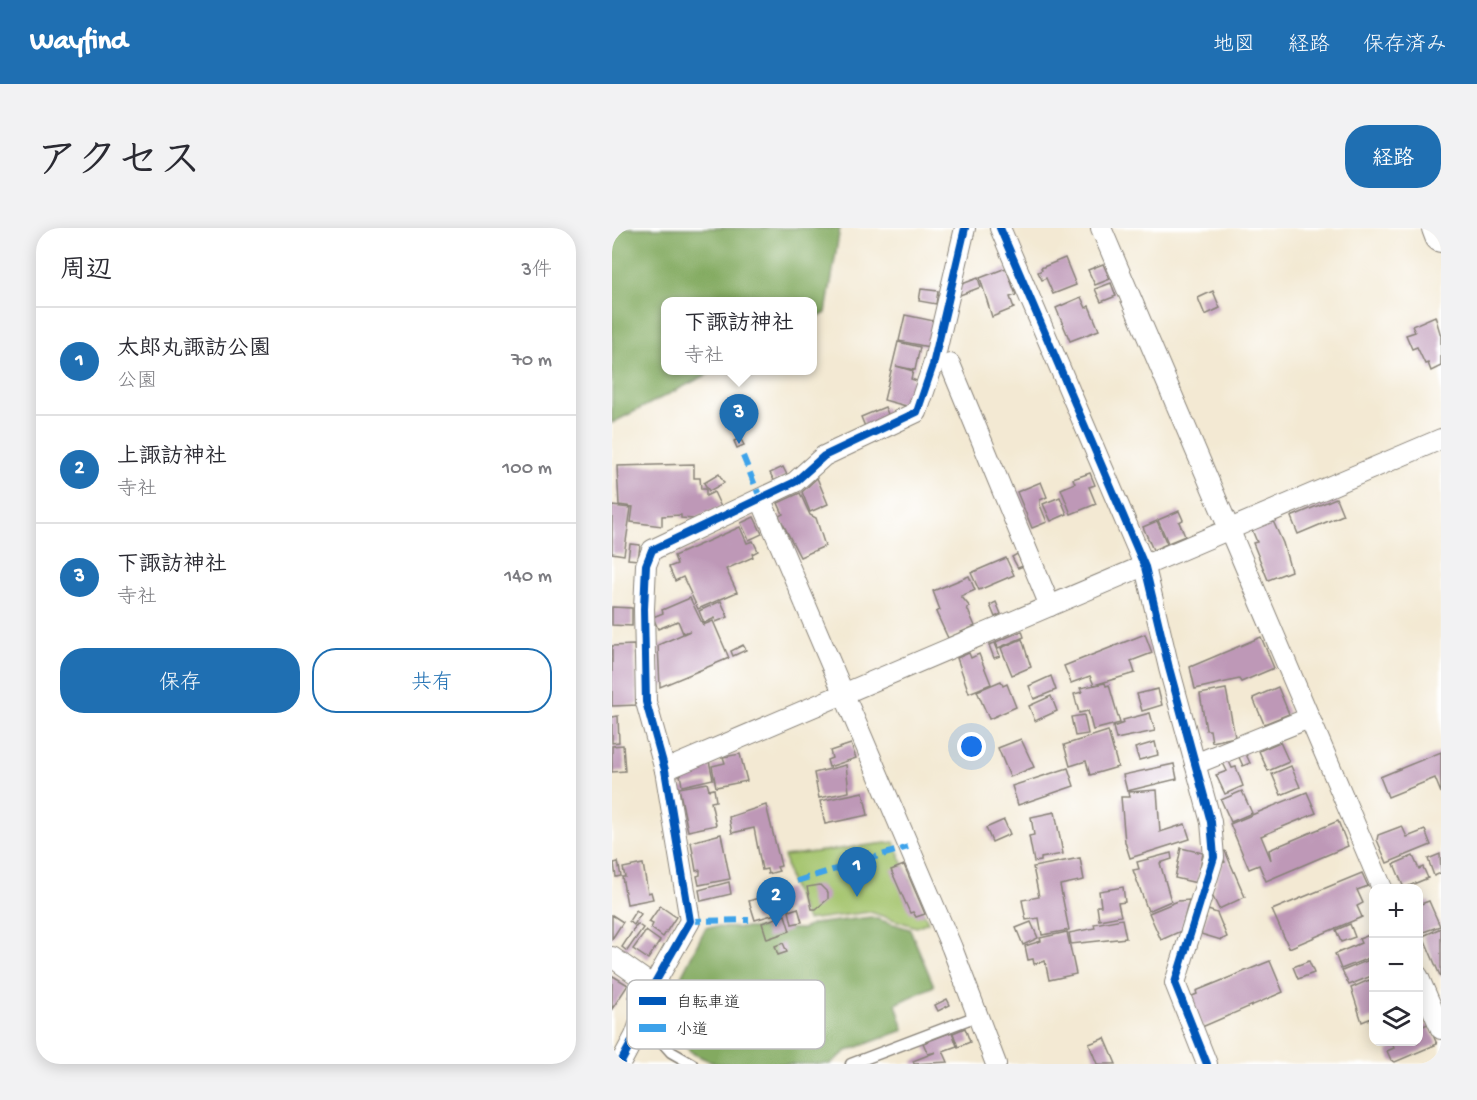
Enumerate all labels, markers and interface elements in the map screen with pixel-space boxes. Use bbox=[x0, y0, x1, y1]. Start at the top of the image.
text: Wayfind bbox=[30, 26, 127, 59]
text: 地図 bbox=[1213, 34, 1255, 59]
text: 経路 bbox=[1288, 34, 1330, 59]
text: 保存済み bbox=[1363, 34, 1447, 59]
button: 経路 bbox=[1345, 125, 1441, 188]
text: アクセス bbox=[36, 140, 201, 189]
text: 周辺 bbox=[60, 257, 112, 288]
text: 3件 bbox=[522, 260, 552, 283]
popup bbox=[661, 297, 817, 375]
text: 下諏訪神社 bbox=[684, 312, 794, 338]
text: 太郎丸諏訪公園 bbox=[117, 337, 271, 363]
text: 寺社 bbox=[684, 346, 724, 369]
text: 1 bbox=[75, 350, 84, 373]
text: 70 m bbox=[511, 350, 552, 373]
text: 公園 bbox=[117, 371, 157, 394]
pin: 3 bbox=[720, 394, 758, 444]
text: 上諏訪神社 bbox=[117, 445, 227, 471]
text: 2 bbox=[75, 458, 84, 481]
text: 100 m bbox=[502, 458, 552, 481]
text: 寺社 bbox=[117, 479, 157, 502]
text: 下諏訪神社 bbox=[117, 553, 227, 579]
text: 3 bbox=[74, 566, 85, 589]
text: 140 m bbox=[504, 566, 552, 589]
text: 寺社 bbox=[117, 587, 157, 610]
button: 保存 bbox=[60, 648, 300, 713]
button: 共有 bbox=[312, 648, 552, 713]
your location bbox=[957, 732, 986, 761]
pin: 1 bbox=[838, 848, 876, 897]
pin: 2 bbox=[756, 878, 796, 927]
map controls bbox=[1369, 884, 1423, 1046]
button: + bbox=[1369, 884, 1423, 938]
button: − bbox=[1369, 938, 1423, 992]
legend bbox=[627, 980, 825, 1049]
button: layers bbox=[1369, 992, 1423, 1046]
text: 自転車道 bbox=[676, 993, 740, 1014]
text: 小道 bbox=[676, 1021, 708, 1041]

